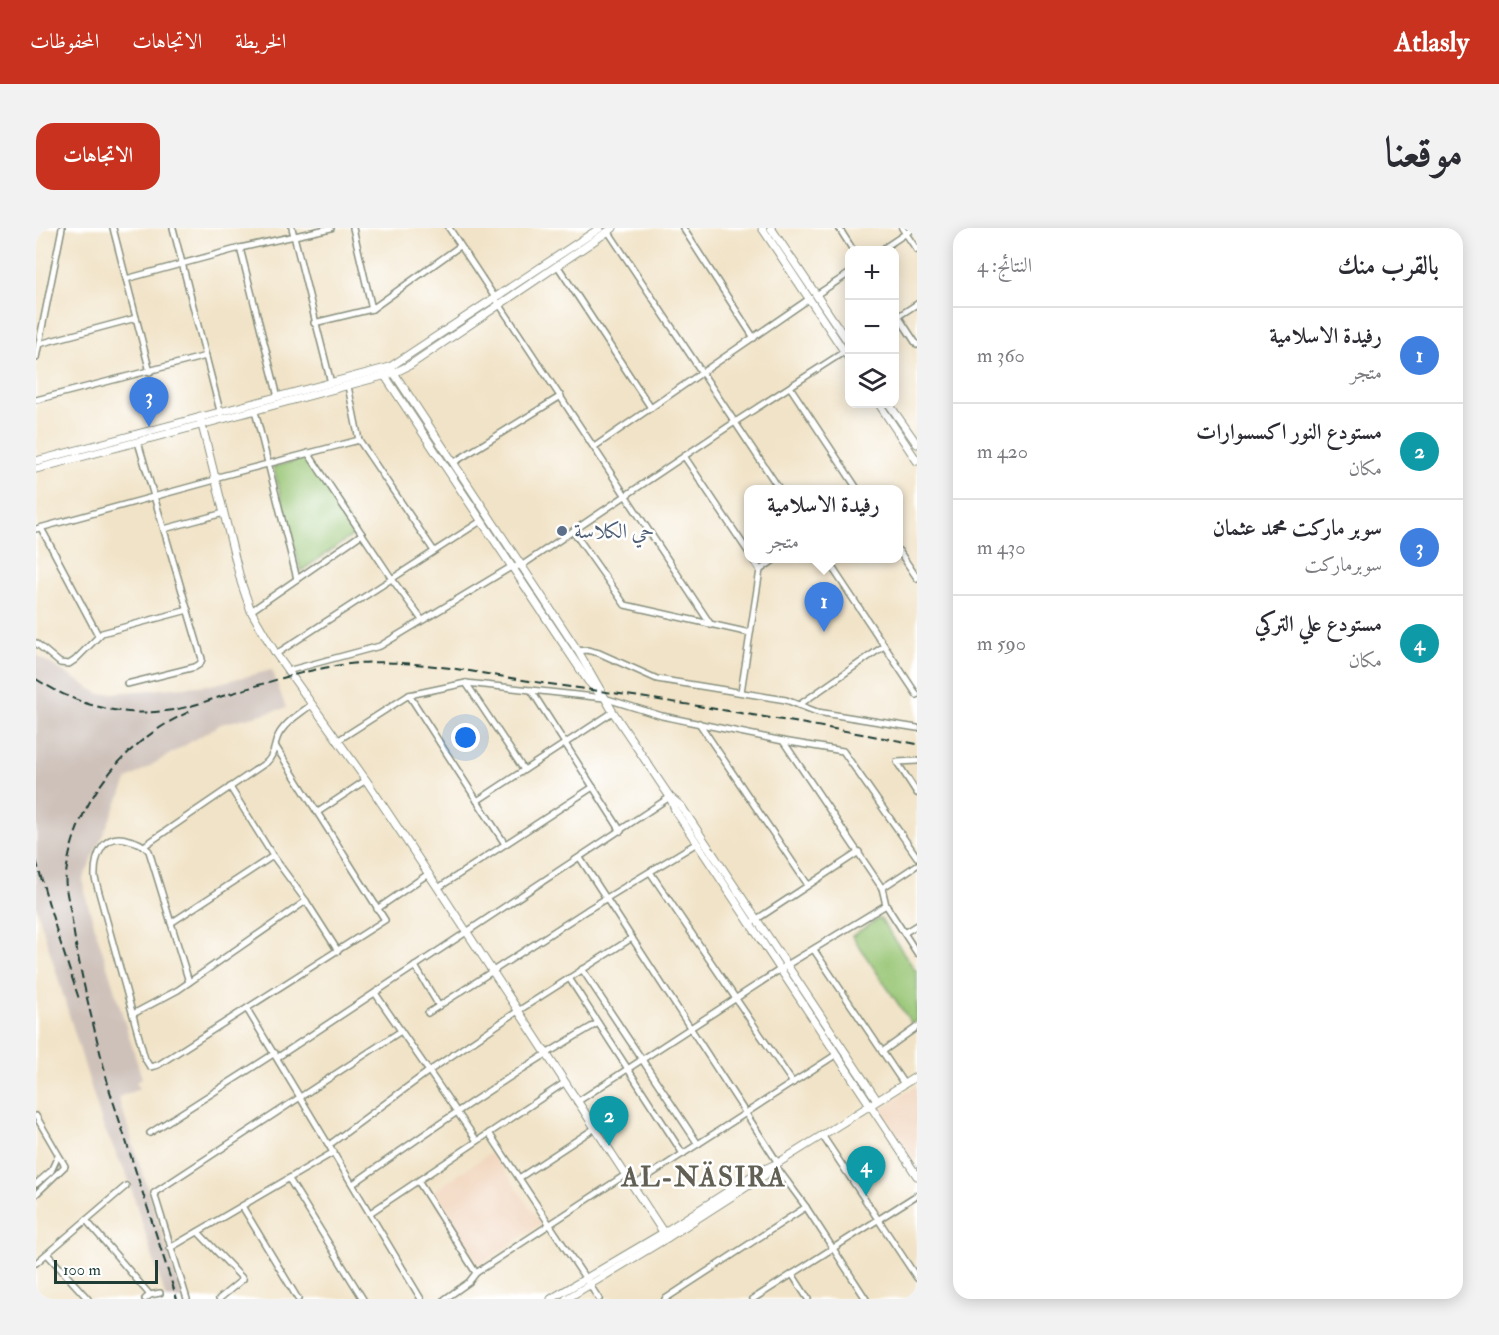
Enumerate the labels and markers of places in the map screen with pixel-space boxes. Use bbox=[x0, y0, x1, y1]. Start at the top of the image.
pin: 3 bbox=[130, 378, 168, 427]
place label: حي الكلاسة bbox=[574, 518, 654, 548]
marker: حي الكلاسة bbox=[555, 524, 569, 538]
pin: 1 bbox=[804, 582, 844, 632]
pin: 2 bbox=[590, 1096, 628, 1146]
pin: 4 bbox=[846, 1146, 886, 1196]

